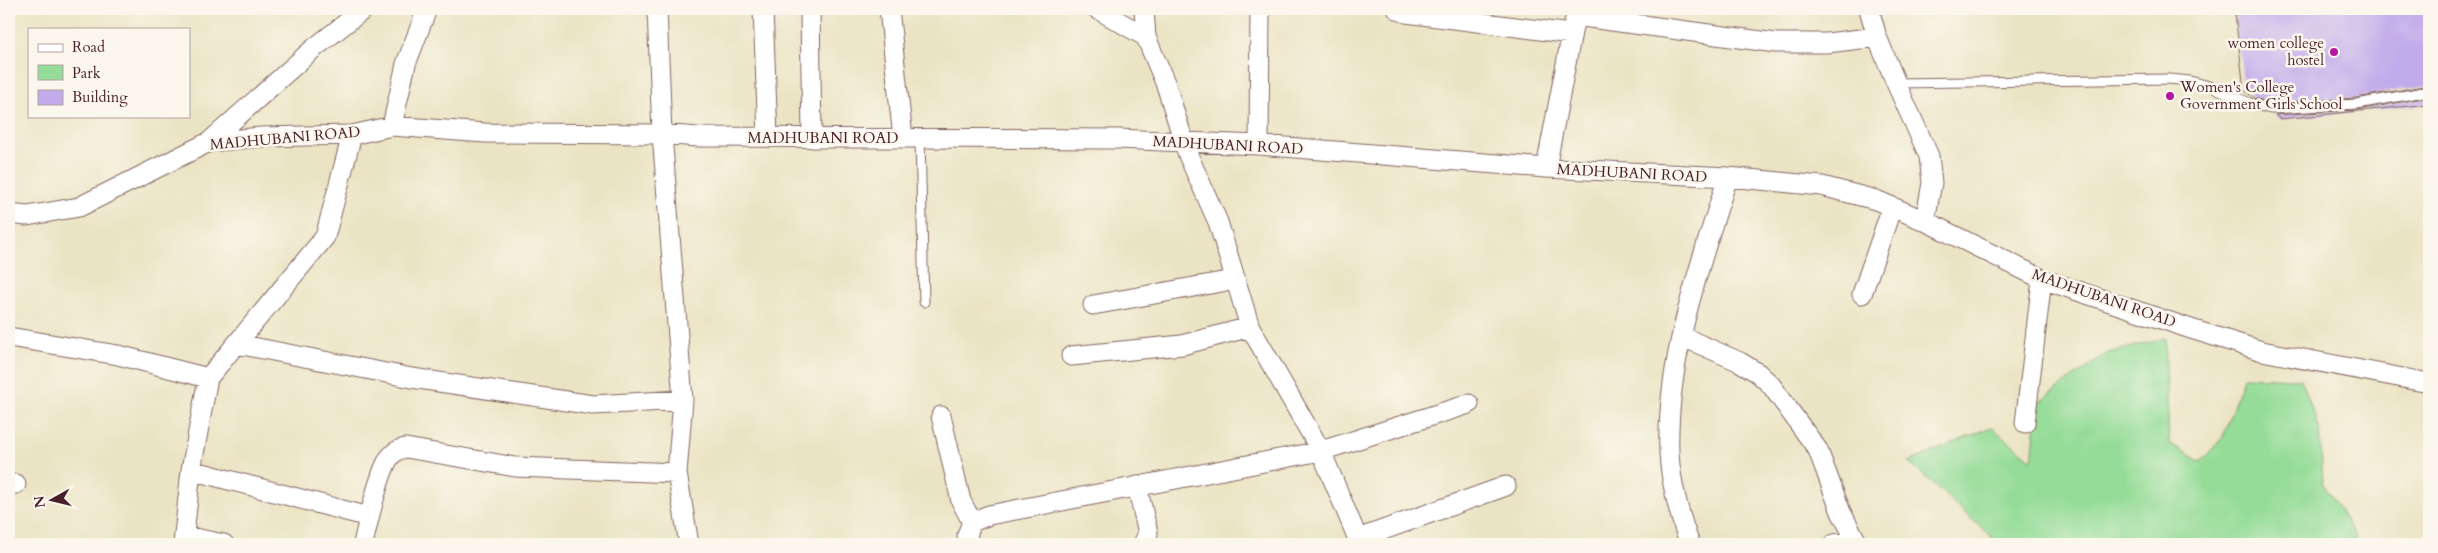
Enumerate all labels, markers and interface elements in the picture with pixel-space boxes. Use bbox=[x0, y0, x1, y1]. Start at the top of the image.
legend bbox=[28, 28, 190, 118]
place label: women college hostel bbox=[2227, 33, 2324, 70]
text: Road bbox=[72, 37, 105, 57]
marker: women college hostel bbox=[2328, 46, 2340, 58]
text: Park bbox=[72, 63, 101, 83]
place label: Women's College Government Girls School bbox=[2179, 77, 2342, 114]
text: Building bbox=[72, 87, 128, 107]
marker: Women's College Government Girls School bbox=[2164, 90, 2176, 102]
street label: MADHUBANI ROAD bbox=[209, 121, 361, 155]
street label: MADHUBANI ROAD bbox=[748, 128, 898, 148]
street label: MADHUBANI ROAD bbox=[1152, 131, 1304, 159]
street label: MADHUBANI ROAD bbox=[1556, 159, 1708, 187]
street label: MADHUBANI ROAD bbox=[2029, 264, 2179, 332]
north arrow bbox=[28, 476, 78, 526]
text: N bbox=[29, 494, 50, 509]

